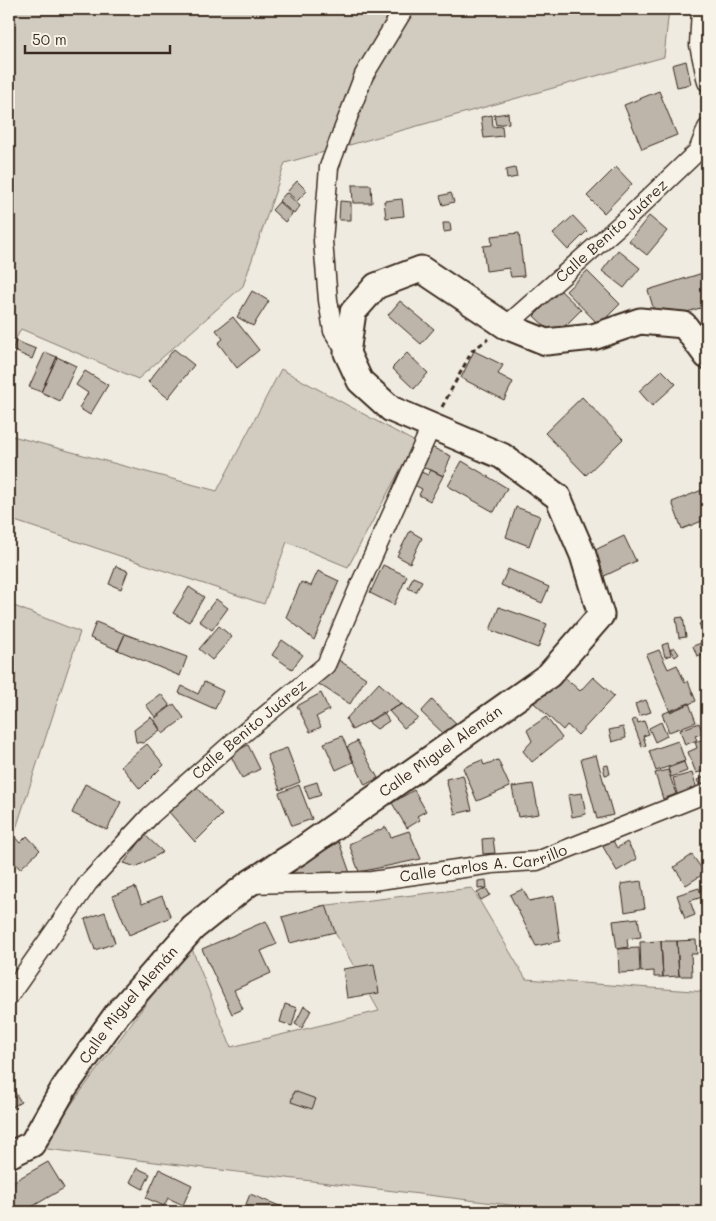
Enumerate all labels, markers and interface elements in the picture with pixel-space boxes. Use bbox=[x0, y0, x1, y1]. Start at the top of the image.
scale bar bbox=[25, 22, 170, 54]
text: 50 m bbox=[32, 29, 67, 49]
street label: Calle Benito Juárez bbox=[551, 174, 671, 286]
street label: Calle Benito Juárez bbox=[187, 674, 310, 783]
street label: Calle Miguel Alemán bbox=[375, 700, 505, 801]
street label: Calle Carlos A. Carrillo bbox=[398, 839, 570, 886]
street label: Calle Miguel Alemán bbox=[74, 941, 181, 1067]

